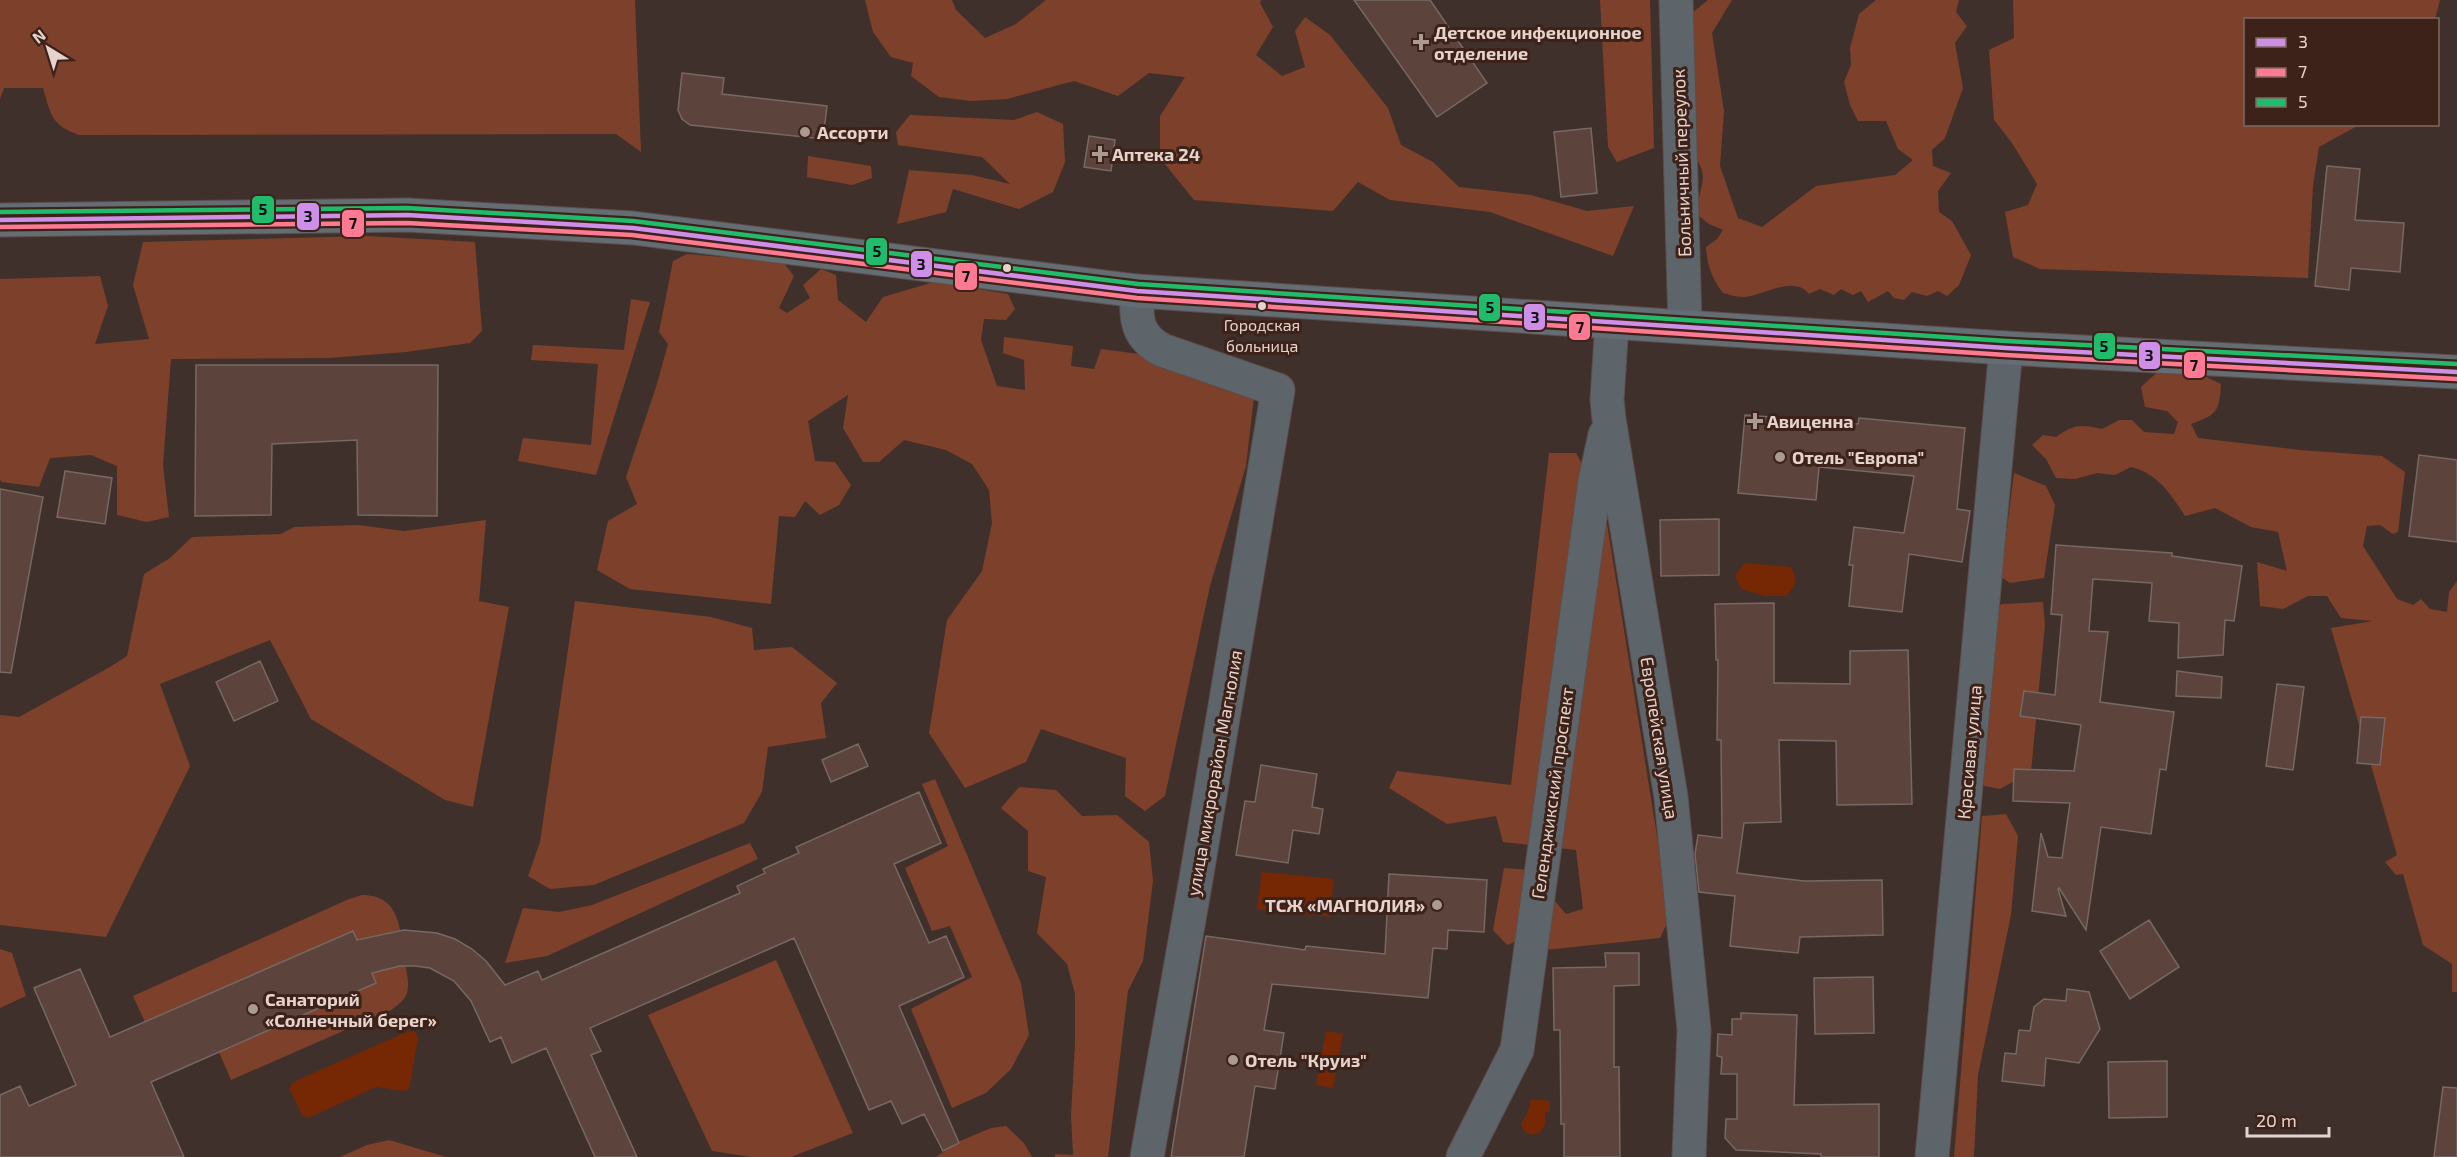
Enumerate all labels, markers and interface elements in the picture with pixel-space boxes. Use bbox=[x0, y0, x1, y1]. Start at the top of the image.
north arrow bbox=[18, 18, 78, 78]
legend bbox=[2244, 18, 2439, 126]
place label: Детское инфекционное отделение bbox=[1434, 21, 1642, 64]
text: N bbox=[28, 25, 49, 47]
text: 3 bbox=[2298, 30, 2308, 52]
marker: Детское инфекционное отделение bbox=[1412, 33, 1430, 51]
text: 7 bbox=[2298, 60, 2307, 82]
street label: Больничный переулок bbox=[1667, 68, 1695, 257]
text: 5 bbox=[2298, 90, 2308, 112]
place label: Ассорти bbox=[817, 121, 889, 143]
marker: Ассорти bbox=[798, 125, 812, 139]
place label: Аптека 24 bbox=[1112, 143, 1200, 165]
marker: Аптека 24 bbox=[1093, 147, 1107, 161]
line badge: 5 bbox=[251, 195, 275, 224]
text: 5 bbox=[259, 199, 268, 218]
line badge: 3 bbox=[296, 202, 320, 231]
text: 3 bbox=[303, 206, 313, 225]
line badge: 7 bbox=[341, 209, 365, 238]
text: 7 bbox=[349, 213, 358, 232]
line badge: 5 bbox=[865, 237, 888, 266]
text: 5 bbox=[873, 241, 882, 260]
line badge: 3 bbox=[910, 250, 933, 278]
text: 3 bbox=[916, 254, 926, 273]
line badge: 7 bbox=[954, 262, 978, 291]
unlabelled marker bbox=[1001, 262, 1013, 274]
text: 7 bbox=[962, 266, 971, 285]
line badge: 5 bbox=[1478, 293, 1501, 322]
text: 5 bbox=[1486, 297, 1495, 316]
marker: Городская больница bbox=[1256, 300, 1268, 312]
line badge: 3 bbox=[1523, 303, 1546, 331]
text: 3 bbox=[1530, 307, 1540, 326]
line badge: 7 bbox=[1568, 313, 1591, 341]
place label: Городская больница bbox=[1224, 315, 1300, 355]
text: 7 bbox=[1576, 317, 1585, 336]
line badge: 5 bbox=[2093, 332, 2116, 360]
text: 5 bbox=[2100, 336, 2109, 355]
line badge: 3 bbox=[2138, 341, 2161, 370]
text: 3 bbox=[2144, 345, 2154, 364]
line badge: 7 bbox=[2183, 351, 2206, 379]
text: 7 bbox=[2190, 355, 2199, 374]
place label: Авиценна bbox=[1767, 410, 1854, 432]
marker: Авиценна bbox=[1748, 414, 1762, 428]
place label: Отель "Европа" bbox=[1792, 446, 1924, 468]
marker: Отель "Европа" bbox=[1773, 450, 1787, 464]
street label: улица микрорайон Магнолия bbox=[1181, 648, 1247, 898]
street label: Европейская улица bbox=[1636, 655, 1684, 821]
street label: Красивая улица bbox=[1952, 684, 1986, 820]
street label: Геленджикский проспект bbox=[1526, 686, 1578, 900]
place label: ТСЖ «МАГНОЛИЯ» bbox=[1265, 894, 1425, 916]
marker: ТСЖ «МАГНОЛИЯ» bbox=[1430, 898, 1444, 912]
place label: Санаторий «Солнечный берег» bbox=[265, 988, 437, 1031]
marker: Санаторий «Солнечный берег» bbox=[246, 1002, 260, 1016]
place label: Отель "Круиз" bbox=[1245, 1049, 1367, 1071]
marker: Отель "Круиз" bbox=[1226, 1053, 1240, 1067]
scale bar bbox=[2247, 1100, 2330, 1138]
text: 20 m bbox=[2256, 1109, 2297, 1131]

